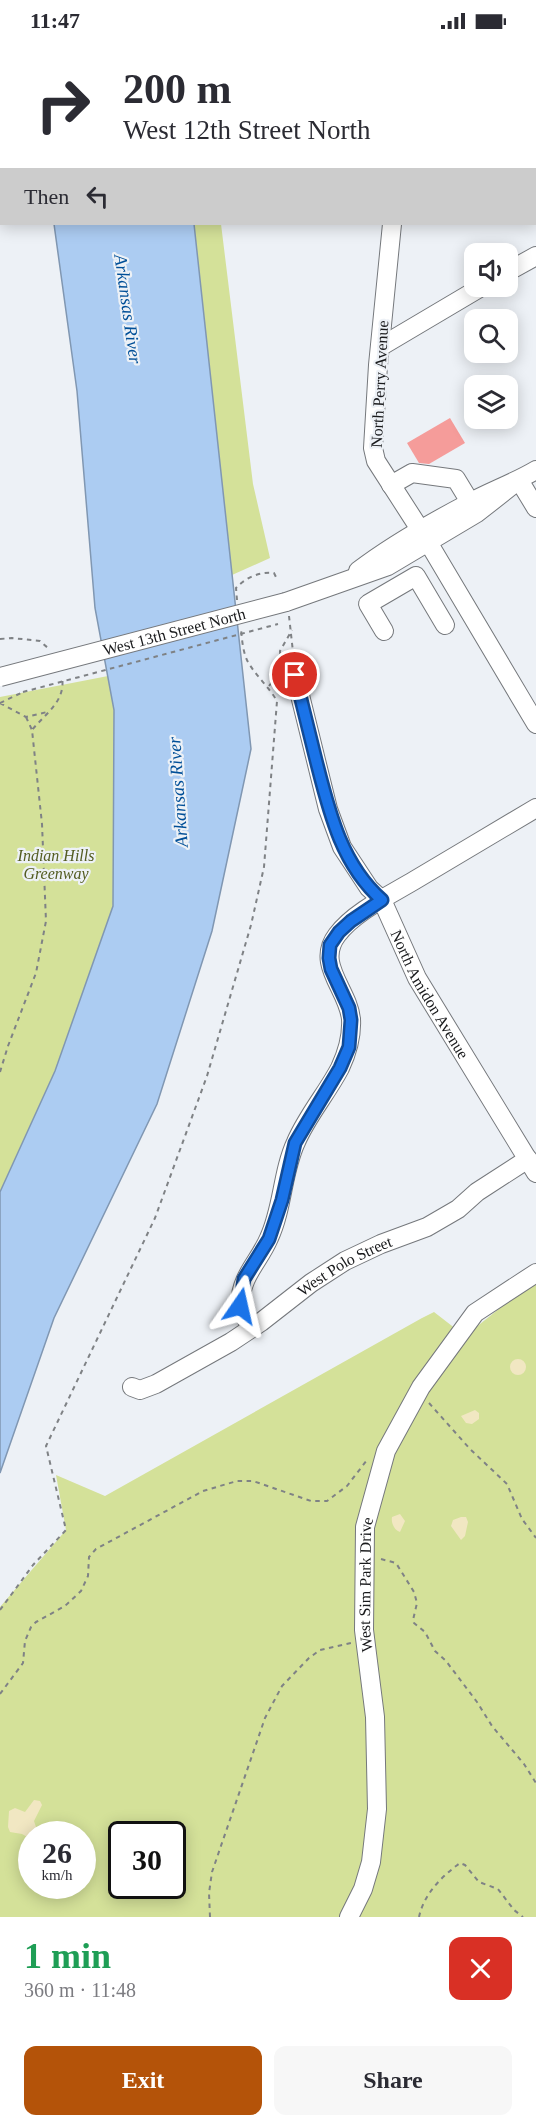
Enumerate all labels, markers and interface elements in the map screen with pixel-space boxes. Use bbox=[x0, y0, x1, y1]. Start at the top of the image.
text: 11:47 bbox=[30, 8, 80, 33]
icon: right bbox=[24, 66, 102, 144]
text: 200 m bbox=[123, 66, 232, 112]
text: West 12th Street North bbox=[123, 115, 371, 145]
icon: left bbox=[81, 180, 114, 213]
text: Then bbox=[24, 184, 69, 209]
map controls bbox=[464, 243, 518, 429]
button: sound bbox=[464, 243, 518, 297]
water label: Arkansas River bbox=[110, 252, 146, 366]
button: search bbox=[464, 309, 518, 363]
street label: North Perry Avenue bbox=[368, 320, 392, 448]
button: layers bbox=[464, 375, 518, 429]
street label: West 13th Street North bbox=[101, 605, 247, 659]
pin bbox=[269, 649, 320, 700]
icon: arrive bbox=[278, 658, 311, 691]
water label: Arkansas River bbox=[164, 735, 192, 849]
park label: Indian Hills Greenway bbox=[17, 847, 94, 883]
street label: North Amidon Avenue bbox=[387, 927, 472, 1062]
street label: West Polo Street bbox=[294, 1233, 395, 1299]
position arrow bbox=[208, 1274, 272, 1338]
street label: West Sim Park Drive bbox=[356, 1515, 376, 1653]
speed limit sign: 30 bbox=[108, 1821, 186, 1899]
text: 26 bbox=[42, 1836, 72, 1869]
text: km/h bbox=[42, 1867, 72, 1883]
text: 1 min bbox=[24, 1936, 111, 1976]
button: close bbox=[449, 1937, 512, 2000]
text: 360 m · 11:48 bbox=[24, 1979, 136, 2001]
button: Exit bbox=[24, 2046, 262, 2115]
button: Share bbox=[274, 2046, 512, 2115]

